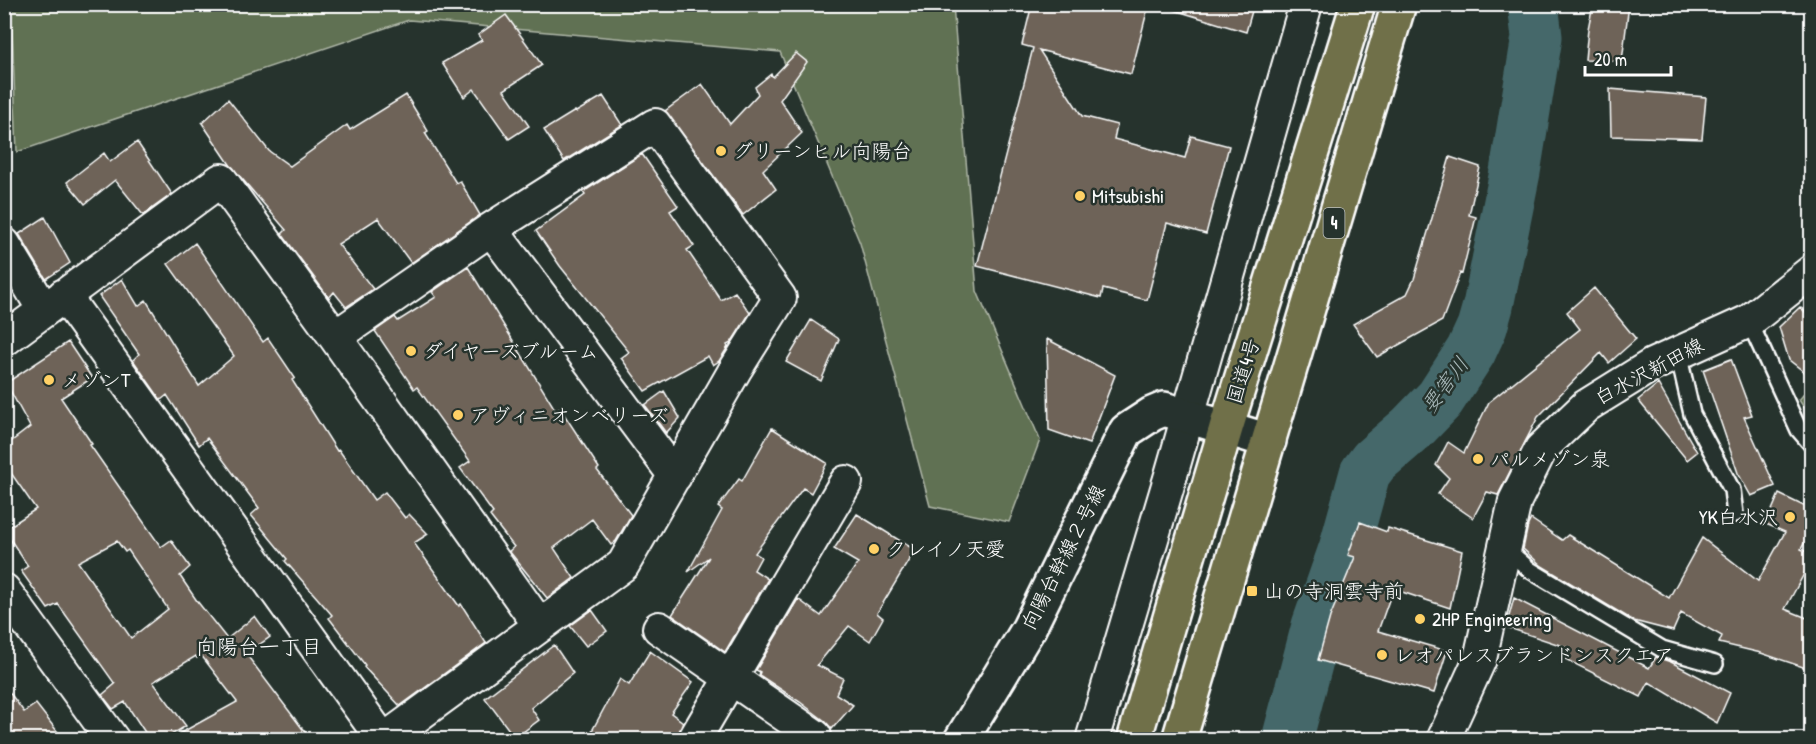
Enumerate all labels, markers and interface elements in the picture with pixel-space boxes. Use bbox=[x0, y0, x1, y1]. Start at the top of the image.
scale bar bbox=[1585, 39, 1670, 77]
text: 20 m bbox=[1594, 47, 1627, 72]
place label: グリーンヒル向陽台 bbox=[733, 137, 911, 164]
marker: グリーンヒル向陽台 bbox=[714, 144, 728, 158]
place label: Mitsubishi bbox=[1092, 182, 1164, 209]
marker: Mitsubishi bbox=[1073, 189, 1087, 203]
road number: 4 bbox=[1324, 208, 1344, 238]
street label: 白水沢新田線 bbox=[1589, 330, 1708, 411]
street label: 国道4号 bbox=[1220, 335, 1265, 407]
place label: ダイヤーズブルーム bbox=[423, 337, 599, 364]
marker: ダイヤーズブルーム bbox=[404, 344, 418, 358]
water label: 要害川 bbox=[1414, 351, 1475, 419]
place label: メゾンT bbox=[61, 366, 131, 393]
marker: メゾンT bbox=[42, 373, 56, 387]
place label: アヴィニオンベリーズ bbox=[470, 401, 668, 428]
marker: アヴィニオンベリーズ bbox=[451, 408, 465, 422]
place label: パルメゾン泉 bbox=[1490, 445, 1610, 472]
marker: パルメゾン泉 bbox=[1471, 452, 1485, 466]
street label: 向陽台幹線２号線 bbox=[1014, 479, 1111, 634]
place label: YK白水沢 bbox=[1699, 503, 1778, 530]
marker: YK白水沢 bbox=[1783, 510, 1797, 524]
place label: クレイノ天愛 bbox=[886, 535, 1005, 562]
marker: クレイノ天愛 bbox=[867, 542, 881, 556]
place label: 山の寺洞雲寺前 bbox=[1264, 577, 1404, 604]
marker: 山の寺洞雲寺前 bbox=[1245, 584, 1259, 598]
place label: 2HP Engineering bbox=[1432, 605, 1551, 632]
marker: 2HP Engineering bbox=[1413, 612, 1427, 626]
district label: 向陽台一丁目 bbox=[196, 632, 322, 661]
place label: レオパレスブランドンスクエア bbox=[1394, 641, 1674, 668]
marker: レオパレスブランドンスクエア bbox=[1375, 648, 1389, 662]

